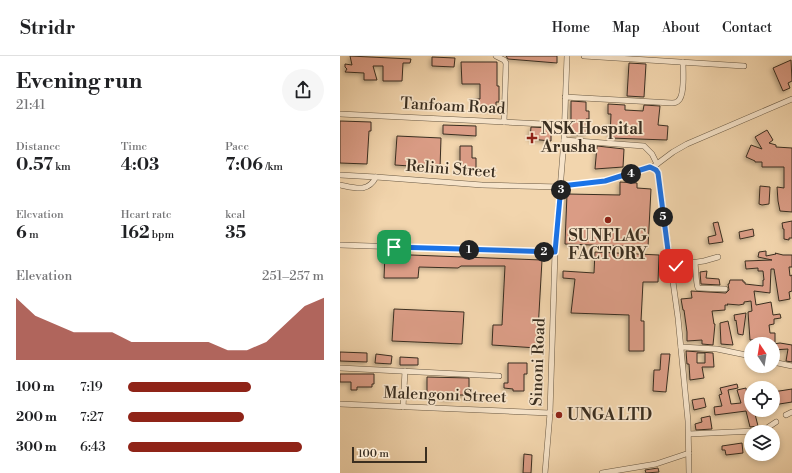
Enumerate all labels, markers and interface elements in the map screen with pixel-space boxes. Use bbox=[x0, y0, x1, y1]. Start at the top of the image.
text: Stridr bbox=[20, 16, 75, 40]
text: Home bbox=[552, 19, 590, 37]
text: Map bbox=[612, 19, 640, 37]
text: About bbox=[662, 19, 700, 37]
text: Contact bbox=[722, 19, 772, 37]
text: Evening run bbox=[16, 68, 142, 95]
button: share bbox=[282, 69, 324, 111]
street label: Tanfoam Road bbox=[400, 93, 506, 119]
text: 21:41 bbox=[16, 97, 45, 113]
place label: NSK Hospital Arusha bbox=[540, 119, 644, 157]
marker: NSK Hospital Arusha bbox=[526, 132, 538, 144]
text: Distance bbox=[16, 140, 60, 154]
text: Time bbox=[121, 140, 147, 154]
text: Pace bbox=[225, 140, 249, 154]
text: 0.57 bbox=[16, 154, 53, 176]
text: 4:03 bbox=[121, 154, 159, 176]
text: 7:06 bbox=[225, 154, 263, 176]
street label: Relini Street bbox=[405, 156, 497, 182]
text: km bbox=[53, 160, 71, 174]
text: /km bbox=[263, 160, 283, 174]
pin: 4 bbox=[621, 164, 641, 184]
text: 4 bbox=[627, 167, 635, 181]
pin: 3 bbox=[551, 180, 571, 200]
text: 3 bbox=[558, 183, 564, 197]
pin: 5 bbox=[653, 207, 673, 227]
text: Elevation bbox=[16, 208, 64, 222]
text: Heart rate bbox=[121, 208, 171, 222]
text: kcal bbox=[225, 208, 245, 222]
text: 5 bbox=[660, 210, 666, 224]
marker: SUNFLAG FACTORY bbox=[603, 215, 613, 225]
text: 6 bbox=[16, 222, 27, 244]
text: 162 bbox=[121, 222, 150, 244]
text: 35 bbox=[225, 222, 246, 244]
place label: SUNFLAG FACTORY bbox=[568, 226, 649, 264]
text: m bbox=[27, 228, 39, 242]
text: bpm bbox=[150, 228, 174, 242]
pin bbox=[377, 230, 411, 264]
icon: arrive bbox=[383, 236, 405, 258]
pin: 1 bbox=[459, 240, 479, 260]
pin: 2 bbox=[534, 242, 554, 262]
text: 1 bbox=[466, 243, 472, 257]
text: 2 bbox=[541, 245, 547, 259]
pin bbox=[659, 249, 693, 283]
icon: check bbox=[665, 255, 687, 277]
text: Elevation bbox=[16, 268, 72, 284]
text: 251–257 m bbox=[262, 268, 324, 284]
street label: Sinoni Road bbox=[526, 318, 550, 406]
north arrow bbox=[744, 337, 780, 373]
map controls bbox=[744, 337, 780, 461]
text: 100 m bbox=[16, 379, 55, 395]
text: 7:19 bbox=[80, 379, 103, 395]
button: locate bbox=[744, 381, 780, 417]
street label: Malengoni Street bbox=[383, 383, 507, 407]
place label: UNGA LTD bbox=[567, 405, 652, 425]
text: 200 m bbox=[16, 409, 57, 425]
text: 7:27 bbox=[80, 409, 104, 425]
marker: UNGA LTD bbox=[554, 410, 564, 420]
button: layers bbox=[744, 425, 780, 461]
text: 300 m bbox=[16, 439, 57, 455]
text: 6:43 bbox=[80, 439, 106, 455]
scale bar bbox=[352, 445, 427, 464]
text: 100 m bbox=[358, 447, 389, 461]

